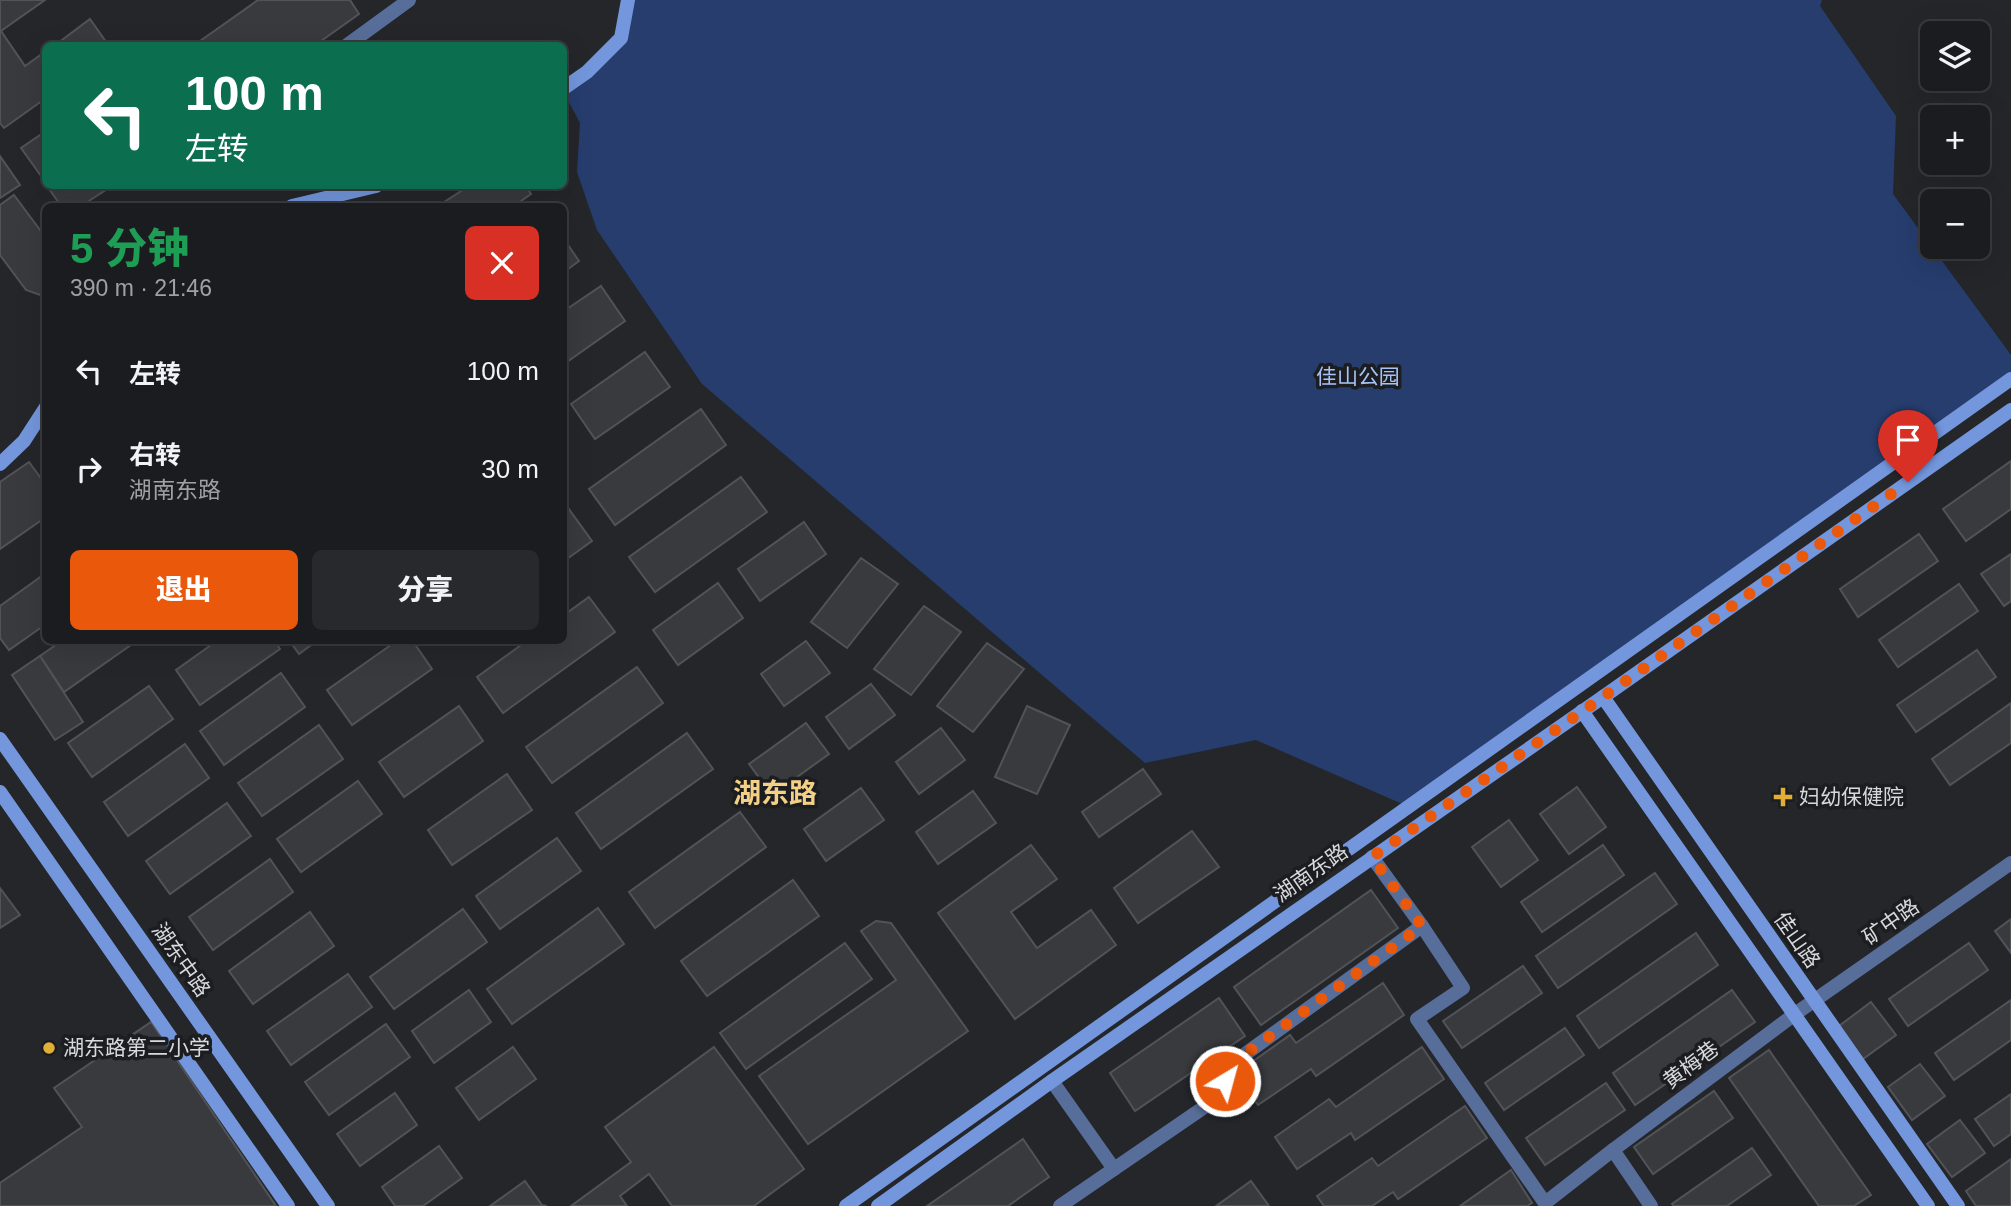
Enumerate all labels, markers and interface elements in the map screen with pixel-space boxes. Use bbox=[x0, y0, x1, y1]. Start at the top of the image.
map controls bbox=[1920, 21, 1990, 259]
button: layers bbox=[1920, 21, 1990, 91]
text: 100 m bbox=[185, 66, 324, 120]
icon: left bbox=[70, 70, 161, 161]
button: + bbox=[1920, 105, 1990, 175]
text: 左转 bbox=[185, 131, 249, 167]
button: − bbox=[1920, 189, 1990, 259]
text: 5 分钟 bbox=[70, 225, 189, 272]
button: close bbox=[465, 226, 539, 300]
text: 390 m · 21:46 bbox=[70, 275, 212, 301]
icon: left bbox=[70, 352, 108, 390]
text: 100 m bbox=[467, 356, 539, 386]
text: 左转 bbox=[129, 359, 181, 389]
park label: 佳山公园 bbox=[1316, 365, 1400, 388]
pin bbox=[1878, 410, 1938, 482]
icon: arrive bbox=[1889, 421, 1927, 459]
text: 右转 bbox=[129, 440, 181, 470]
icon: right bbox=[70, 450, 108, 488]
text: 30 m bbox=[481, 454, 539, 484]
text: 湖南东路 bbox=[129, 477, 221, 503]
button: 退出 bbox=[70, 550, 298, 630]
button: 分享 bbox=[312, 550, 539, 630]
district label: 湖东路 bbox=[733, 778, 817, 809]
place label: 妇幼保健院 bbox=[1799, 785, 1904, 808]
marker: 妇幼保健院 bbox=[1773, 787, 1793, 807]
street label: 湖南东路 bbox=[1270, 839, 1352, 906]
street label: 矿中路 bbox=[1858, 894, 1923, 949]
street label: 佳山路 bbox=[1770, 907, 1825, 972]
street label: 湖东中路 bbox=[148, 919, 215, 1001]
place label: 湖东路第二小学 bbox=[63, 1036, 210, 1059]
street label: 黄梅巷 bbox=[1659, 1036, 1723, 1093]
marker: 湖东路第二小学 bbox=[41, 1040, 57, 1056]
position arrow bbox=[1188, 1044, 1262, 1118]

